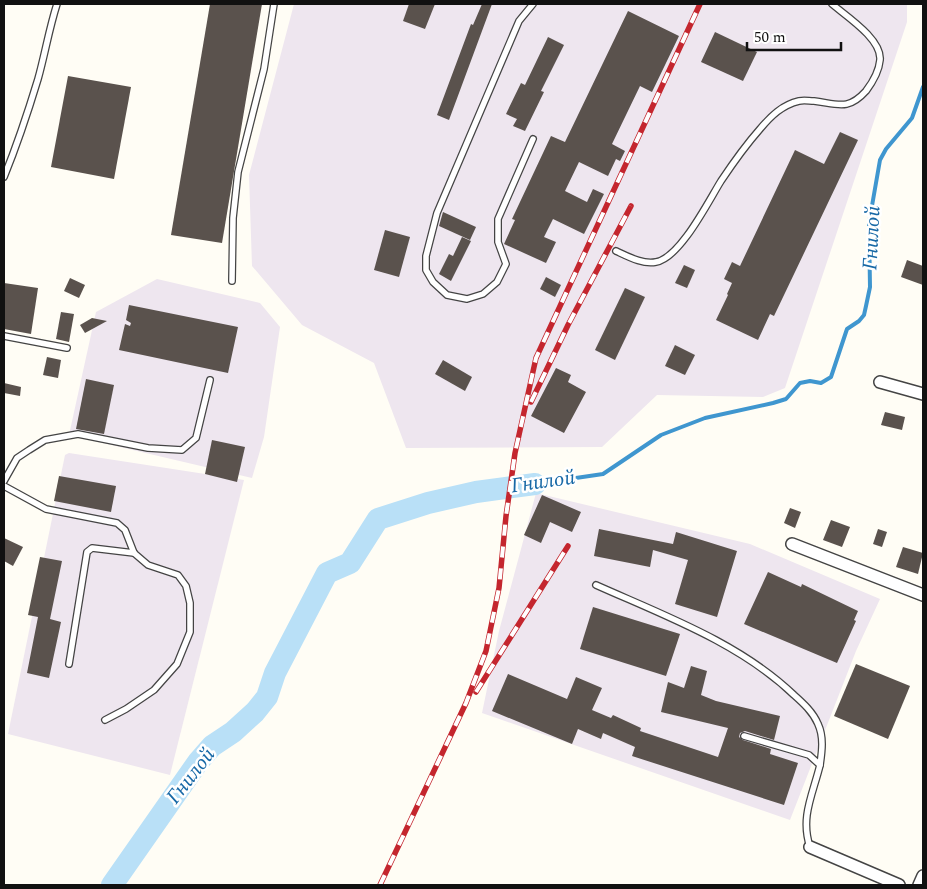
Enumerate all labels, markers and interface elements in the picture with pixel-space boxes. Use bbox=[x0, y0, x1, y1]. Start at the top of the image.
scale bar bbox=[747, 20, 841, 52]
text: 50 m bbox=[754, 26, 786, 49]
water label: Гнилой bbox=[854, 205, 890, 271]
water label: Гнилой bbox=[509, 462, 577, 502]
water label: Гнилой bbox=[158, 741, 224, 811]

